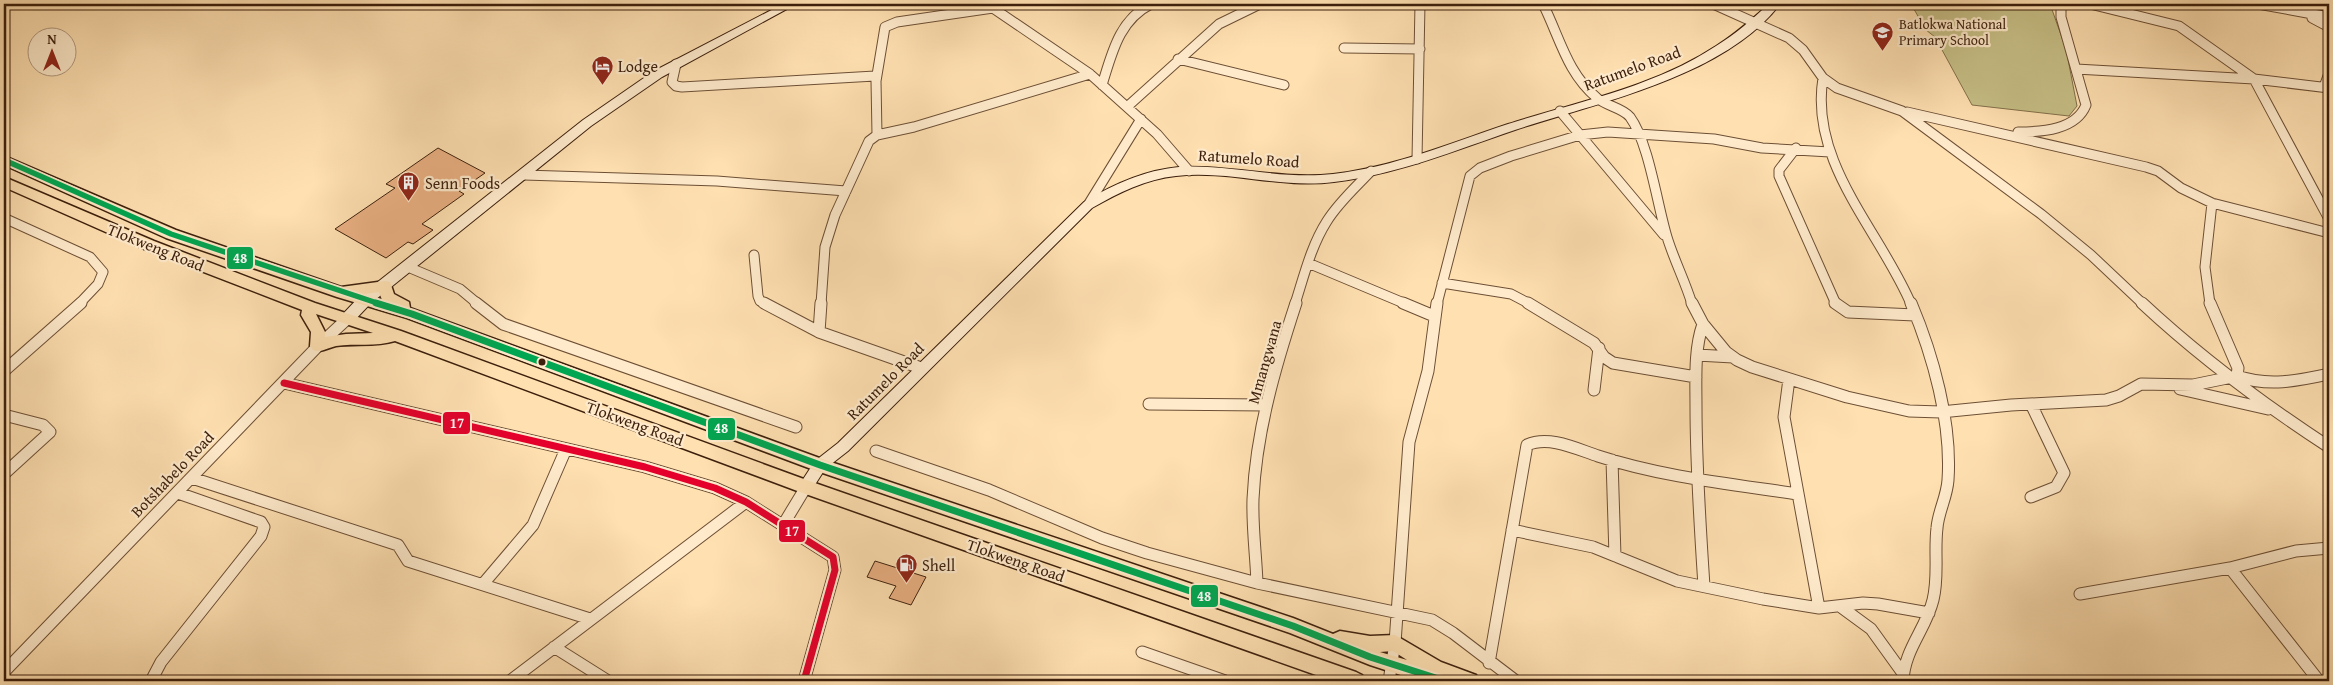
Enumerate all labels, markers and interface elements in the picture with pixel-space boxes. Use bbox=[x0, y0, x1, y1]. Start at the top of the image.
place label: Batlokwa National Primary School bbox=[1899, 14, 2006, 50]
school or university icon: Batlokwa National Primary School bbox=[1871, 20, 1895, 51]
north arrow bbox=[28, 28, 78, 78]
text: N bbox=[47, 29, 57, 49]
street label: Ratumelo Road bbox=[1580, 39, 1684, 97]
hotel icon: Lodge bbox=[590, 54, 614, 85]
place label: Lodge bbox=[618, 54, 658, 78]
street label: Ratumelo Road bbox=[1198, 142, 1301, 174]
building icon: Senn Foods bbox=[397, 171, 421, 202]
place label: Senn Foods bbox=[425, 171, 500, 195]
street label: Tlokweng Road bbox=[104, 217, 208, 277]
line badge: 48 bbox=[226, 246, 254, 270]
text: 48 bbox=[233, 248, 247, 268]
street label: Mmangwana bbox=[1241, 317, 1287, 407]
street label: Ratumelo Road bbox=[841, 336, 930, 425]
unlabelled marker bbox=[537, 357, 547, 367]
street label: Tlokweng Road bbox=[583, 394, 688, 452]
line badge: 17 bbox=[442, 411, 471, 435]
text: 17 bbox=[450, 413, 464, 433]
line badge: 48 bbox=[707, 417, 736, 441]
text: 48 bbox=[714, 418, 728, 438]
street label: Botshabelo Road bbox=[125, 425, 220, 522]
line badge: 17 bbox=[778, 519, 806, 543]
text: 17 bbox=[785, 521, 799, 541]
street label: Tlokweng Road bbox=[964, 532, 1069, 588]
fuel station icon: Shell bbox=[894, 553, 918, 584]
place label: Shell bbox=[922, 553, 956, 577]
line badge: 48 bbox=[1190, 584, 1219, 608]
text: 48 bbox=[1197, 586, 1211, 606]

